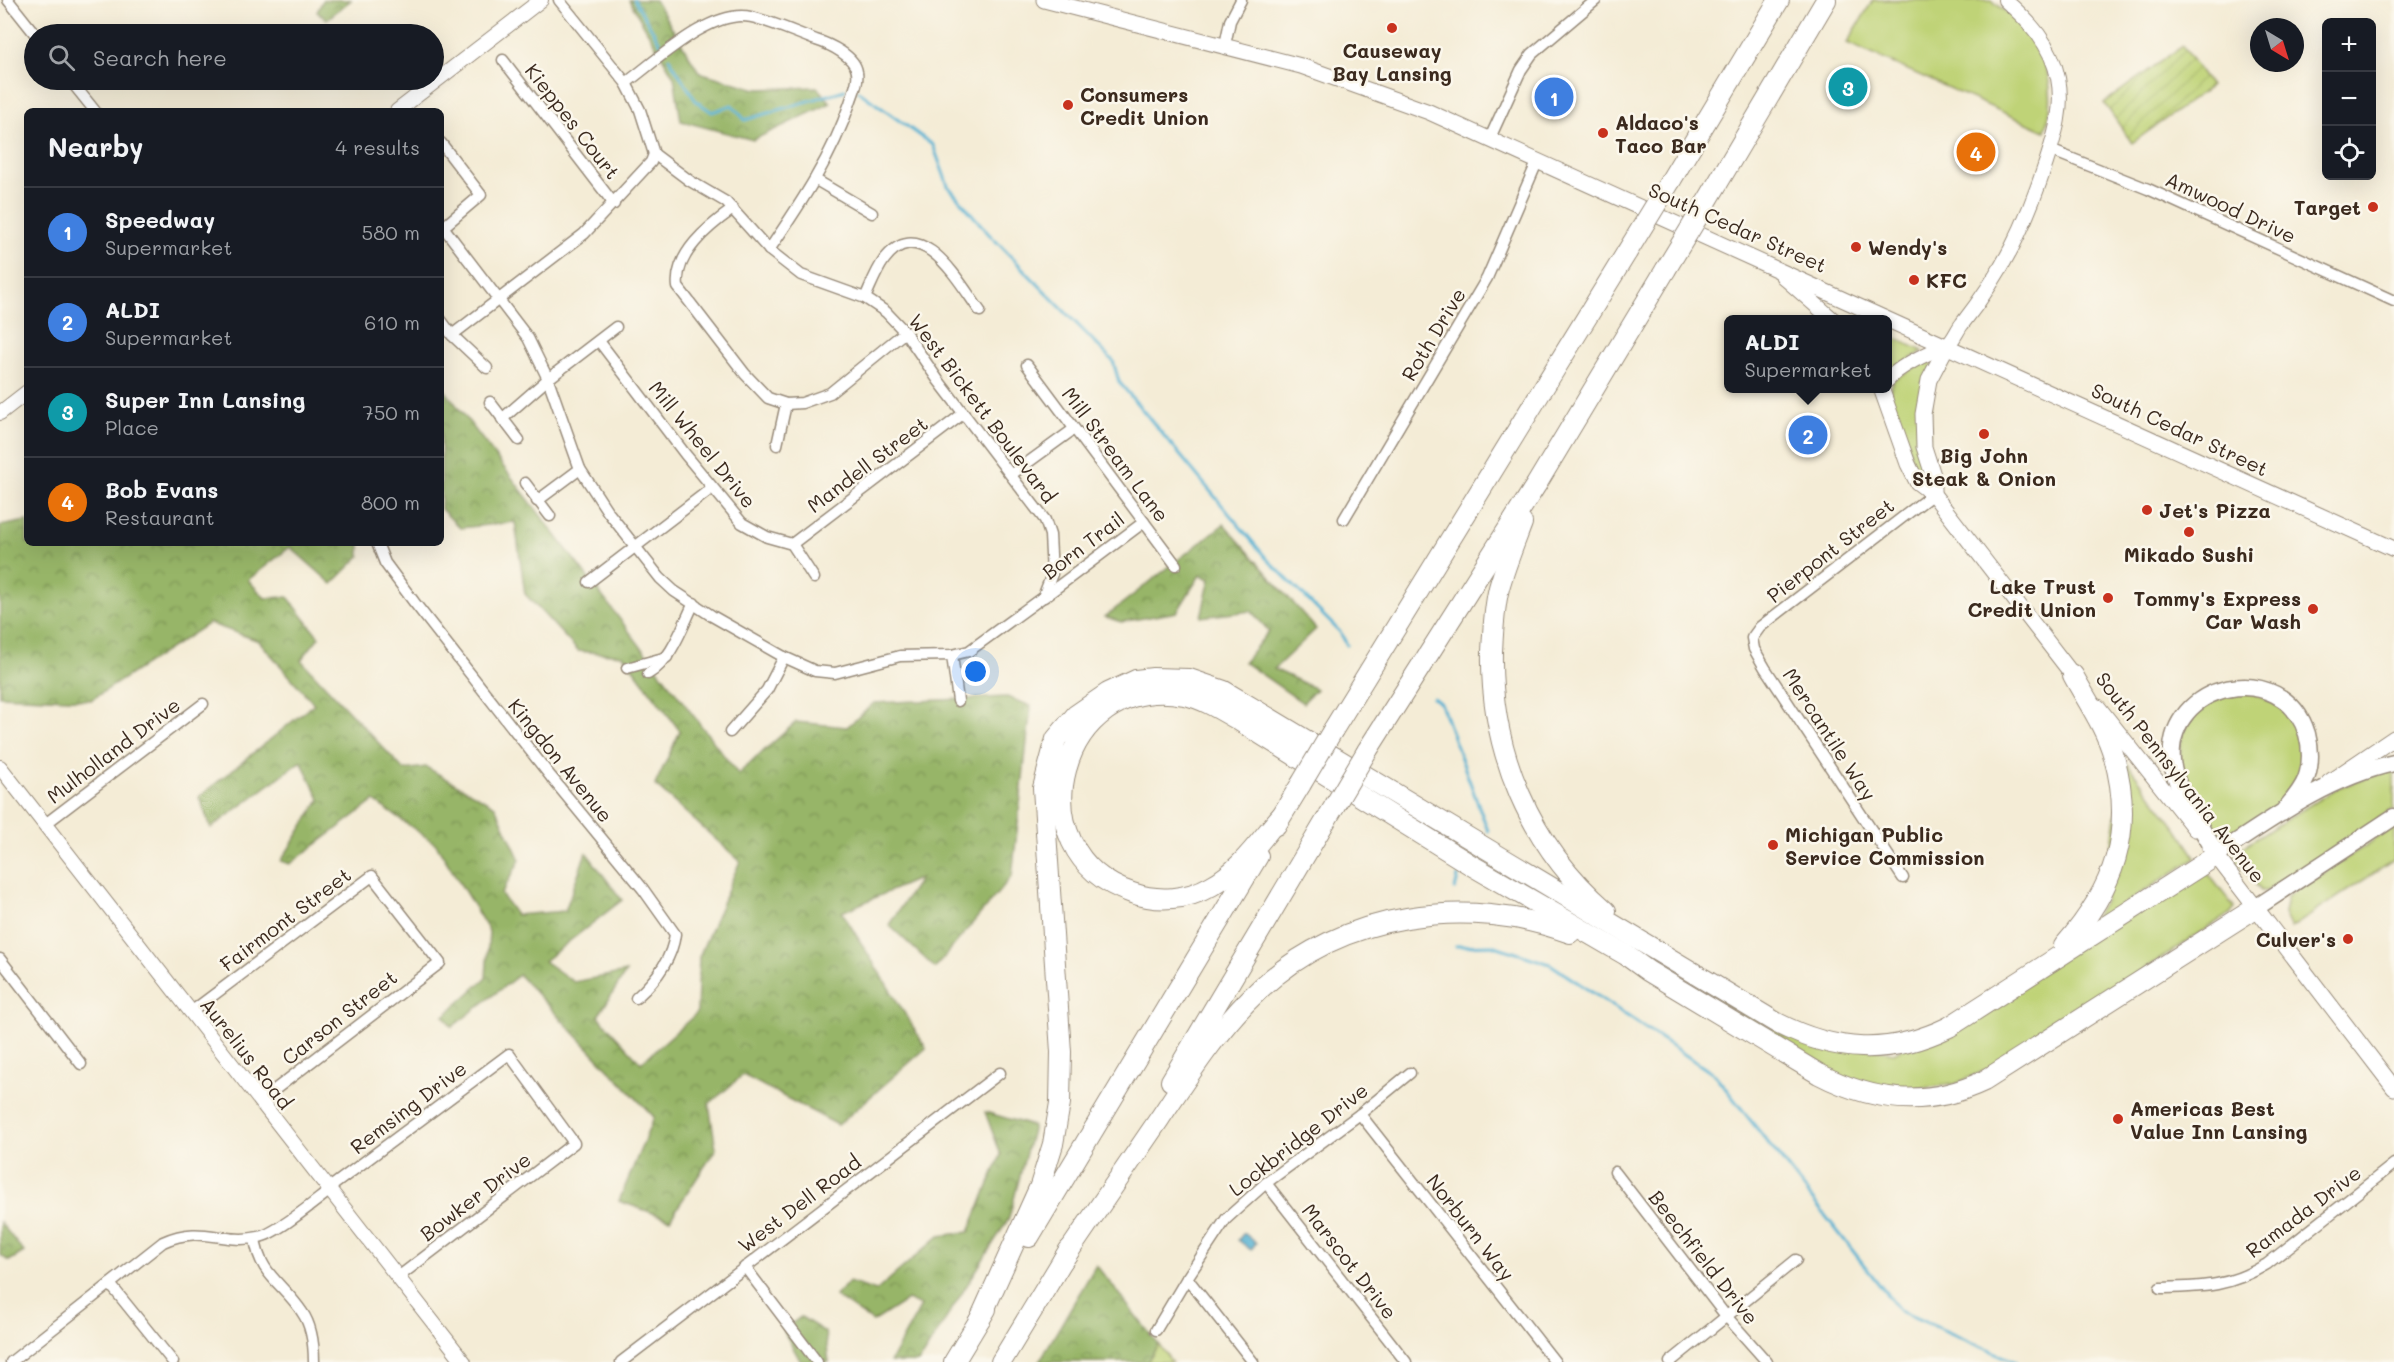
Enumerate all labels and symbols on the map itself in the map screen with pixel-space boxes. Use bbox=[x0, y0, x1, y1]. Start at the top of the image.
north arrow bbox=[2250, 18, 2304, 72]
marker: Causeway Bay Lansing bbox=[1385, 21, 1399, 35]
place label: Causeway Bay Lansing bbox=[1332, 37, 1452, 86]
street label: Kieppes Court bbox=[520, 58, 626, 184]
pin: 3 bbox=[1828, 64, 1868, 110]
pin: 1 bbox=[1534, 74, 1574, 120]
place label: Consumers Credit Union bbox=[1080, 81, 1209, 130]
marker: Consumers Credit Union bbox=[1061, 98, 1075, 112]
place label: Aldaco's Taco Bar bbox=[1615, 109, 1707, 158]
marker: Aldaco's Taco Bar bbox=[1596, 126, 1610, 140]
pin: 4 bbox=[1956, 130, 1996, 174]
street label: Amwood Drive bbox=[2162, 165, 2300, 249]
street label: South Cedar Street bbox=[1645, 176, 1831, 278]
place label: Target bbox=[2294, 194, 2361, 220]
marker: Target bbox=[2366, 200, 2380, 214]
place label: Wendy's bbox=[1868, 234, 1947, 260]
marker: Wendy's bbox=[1849, 240, 1863, 254]
place label: KFC bbox=[1926, 267, 1967, 293]
marker: KFC bbox=[1907, 273, 1921, 287]
street label: Roth Drive bbox=[1395, 283, 1471, 385]
street label: West Bickett Boulevard bbox=[903, 308, 1063, 508]
street label: Mill Wheel Drive bbox=[644, 375, 762, 513]
street label: South Cedar Street bbox=[2087, 377, 2273, 481]
street label: Mill Stream Lane bbox=[1057, 381, 1175, 527]
street label: Mandell Street bbox=[801, 410, 933, 518]
pin: 2 bbox=[1788, 412, 1828, 458]
marker: Big John Steak & Onion bbox=[1977, 427, 1991, 441]
place label: Big John Steak & Onion bbox=[1912, 442, 2056, 491]
street label: Pierpont Street bbox=[1761, 492, 1899, 608]
place label: Jet's Pizza bbox=[2159, 497, 2271, 523]
marker: Jet's Pizza bbox=[2140, 503, 2154, 517]
street label: Born Trail bbox=[1037, 506, 1129, 584]
marker: Mikado Sushi bbox=[2182, 525, 2196, 539]
place label: Mikado Sushi bbox=[2124, 541, 2254, 567]
place label: Lake Trust Credit Union bbox=[1967, 573, 2096, 622]
place label: Tommy's Express Car Wash bbox=[2133, 585, 2301, 634]
marker: Lake Trust Credit Union bbox=[2101, 591, 2115, 605]
marker: Tommy's Express Car Wash bbox=[2306, 602, 2320, 616]
your location bbox=[961, 657, 990, 686]
street label: Mercantile Way bbox=[1777, 663, 1883, 805]
street label: South Pennsylvania Avenue bbox=[2090, 666, 2272, 888]
street label: Mulholland Drive bbox=[41, 691, 185, 809]
street label: Kingdon Avenue bbox=[503, 693, 619, 827]
place label: Michigan Public Service Commission bbox=[1785, 821, 1985, 870]
marker: Michigan Public Service Commission bbox=[1766, 838, 1780, 852]
street label: Fairmont Street bbox=[214, 861, 356, 977]
place label: Culver's bbox=[2256, 926, 2336, 952]
marker: Culver's bbox=[2341, 932, 2355, 946]
street label: Carson Street bbox=[276, 964, 402, 1070]
street label: Aurelius Road bbox=[195, 992, 299, 1114]
street label: Remsing Drive bbox=[345, 1055, 471, 1159]
street label: Lockbridge Drive bbox=[1223, 1077, 1373, 1201]
place label: Americas Best Value Inn Lansing bbox=[2130, 1095, 2308, 1144]
marker: Americas Best Value Inn Lansing bbox=[2111, 1112, 2125, 1126]
street label: Bowker Drive bbox=[414, 1146, 536, 1246]
street label: West Dell Road bbox=[732, 1148, 866, 1258]
street label: Ramada Drive bbox=[2240, 1159, 2366, 1263]
street label: Norburn Way bbox=[1421, 1168, 1521, 1286]
street label: Beechfield Drive bbox=[1643, 1185, 1765, 1329]
street label: Marscot Drive bbox=[1297, 1198, 1403, 1324]

